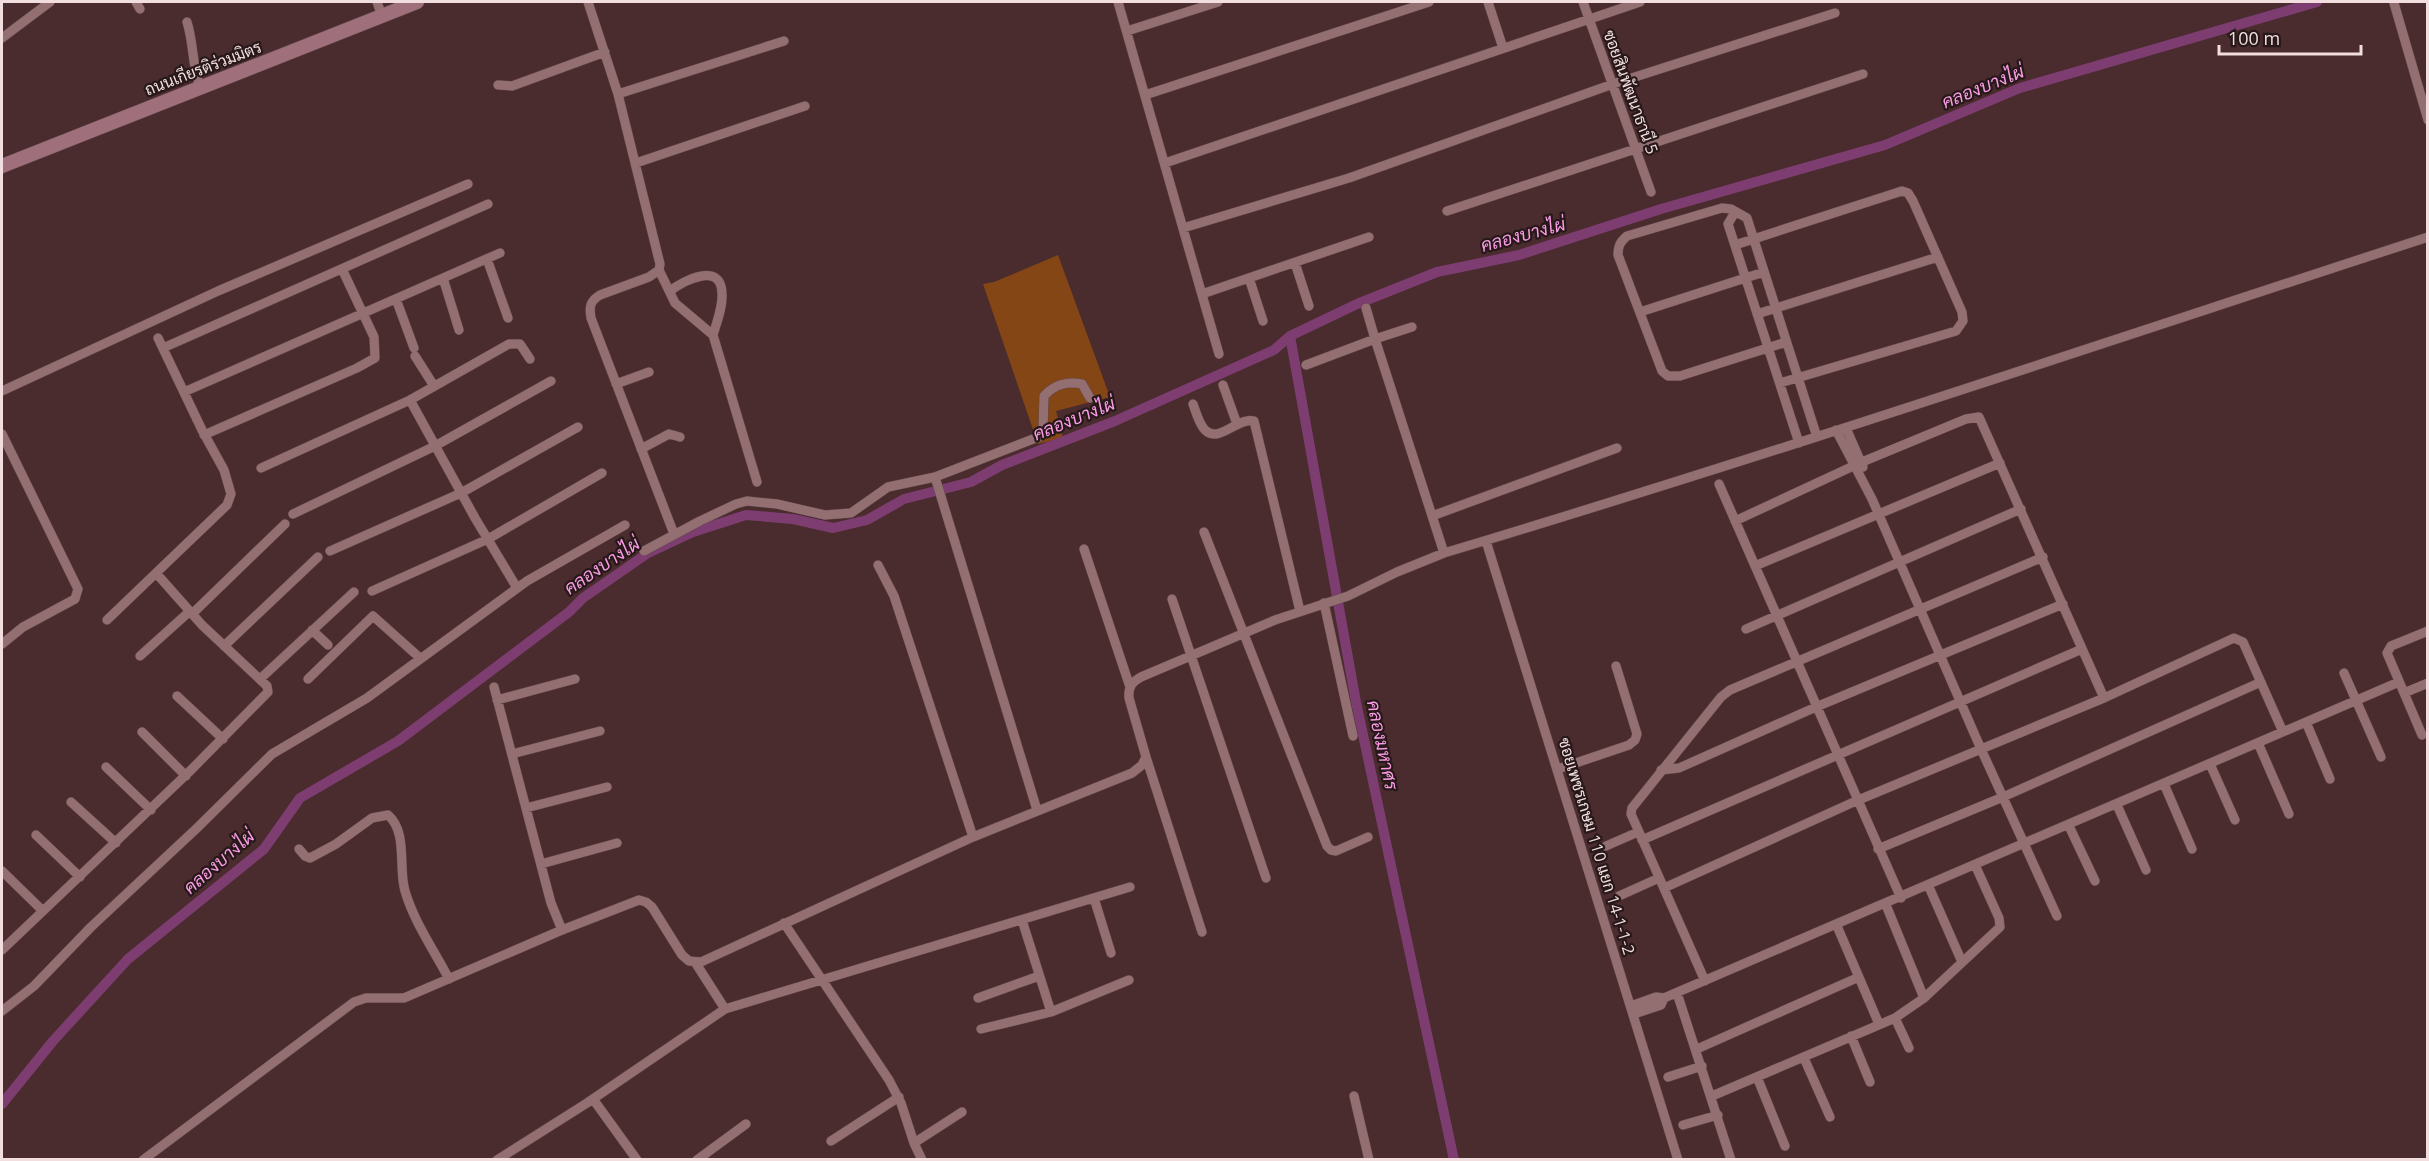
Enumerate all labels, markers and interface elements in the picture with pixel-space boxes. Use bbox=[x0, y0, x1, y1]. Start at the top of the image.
scale bar bbox=[2219, 18, 2362, 56]
text: 100 m bbox=[2228, 26, 2280, 50]
street label: ซอยสินพัฒนาธานี 5 bbox=[1598, 27, 1664, 157]
street label: ถนนเกียรติร่วมมิตร bbox=[141, 36, 265, 100]
water label: คลองบางไผ่ bbox=[1938, 58, 2028, 113]
water label: คลองบางไผ่ bbox=[1478, 211, 1569, 257]
water label: คลองบางไผ่ bbox=[1029, 390, 1119, 445]
water label: คลองบางไผ่ bbox=[559, 530, 645, 599]
water label: คลองมหาศร bbox=[1362, 698, 1404, 793]
street label: ซอยเพชรเกษม 110 แยก 14-1-1-2 bbox=[1553, 735, 1641, 957]
water label: คลองบางไผ่ bbox=[178, 823, 260, 899]

